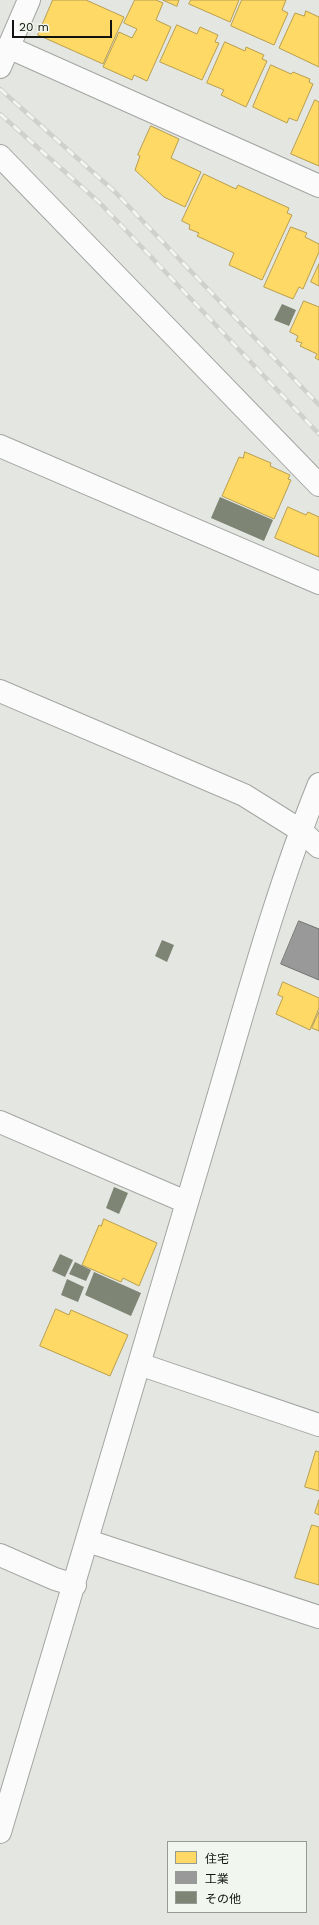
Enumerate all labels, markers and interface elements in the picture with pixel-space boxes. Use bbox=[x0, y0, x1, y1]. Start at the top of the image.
scale bar bbox=[14, 12, 114, 38]
text: 20 m bbox=[19, 20, 49, 34]
legend bbox=[167, 1841, 307, 1913]
text: 住宅 bbox=[205, 1852, 229, 1866]
text: 工業 bbox=[205, 1872, 229, 1886]
text: その他 bbox=[205, 1892, 241, 1906]

